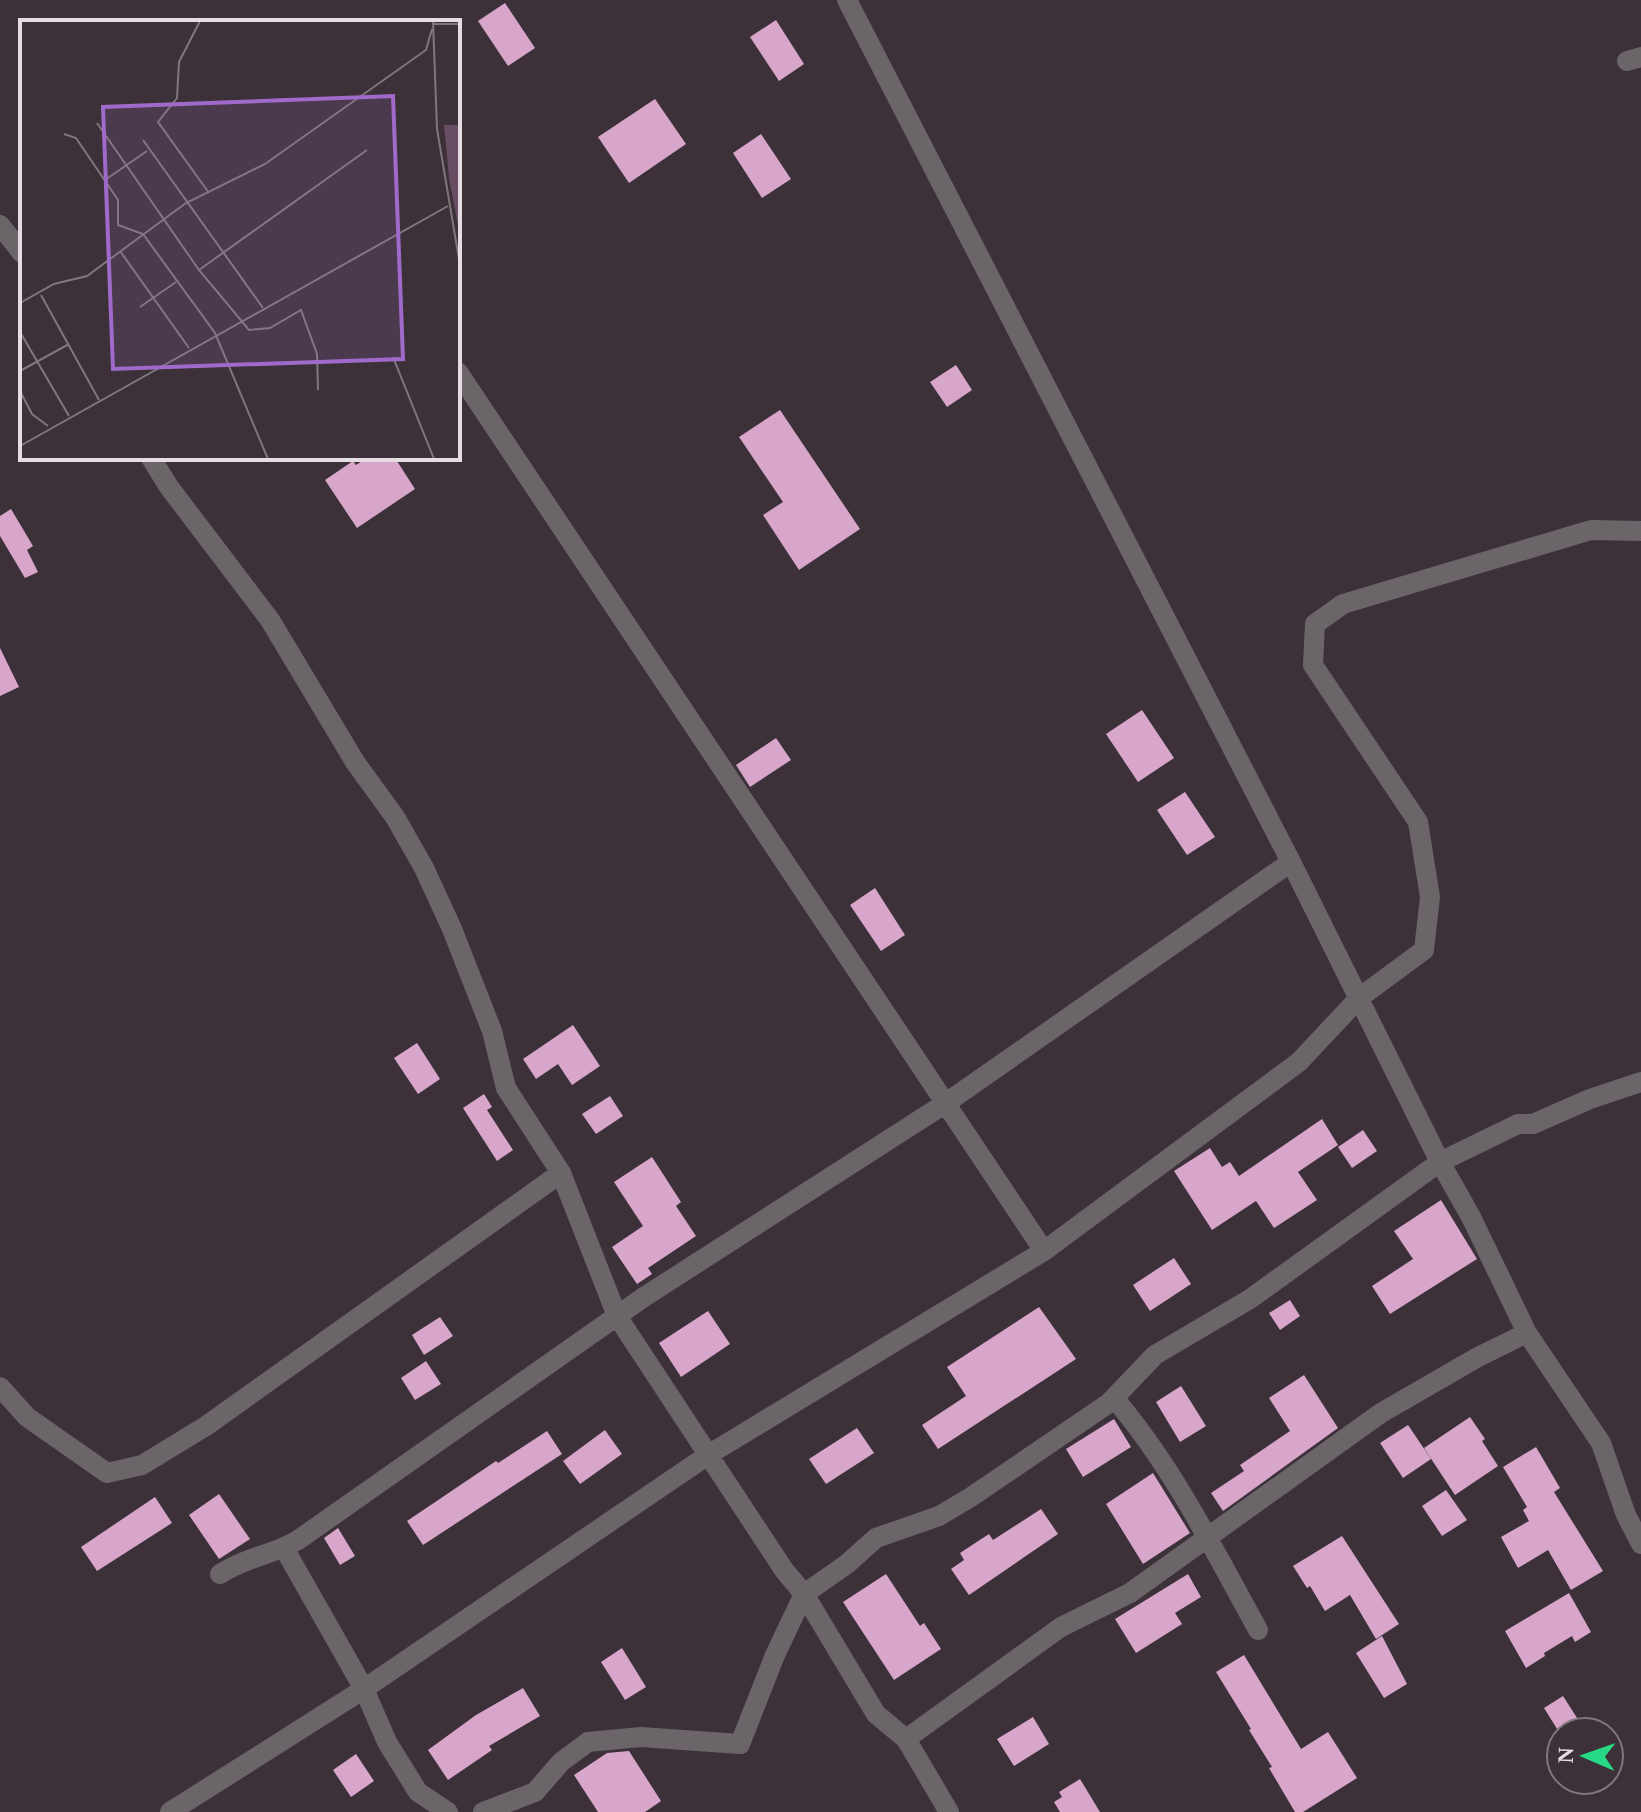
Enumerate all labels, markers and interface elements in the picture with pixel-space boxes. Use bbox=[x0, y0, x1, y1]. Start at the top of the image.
inset map bbox=[20, 20, 460, 460]
north arrow bbox=[1545, 1716, 1625, 1796]
text: N bbox=[1553, 1747, 1578, 1764]

